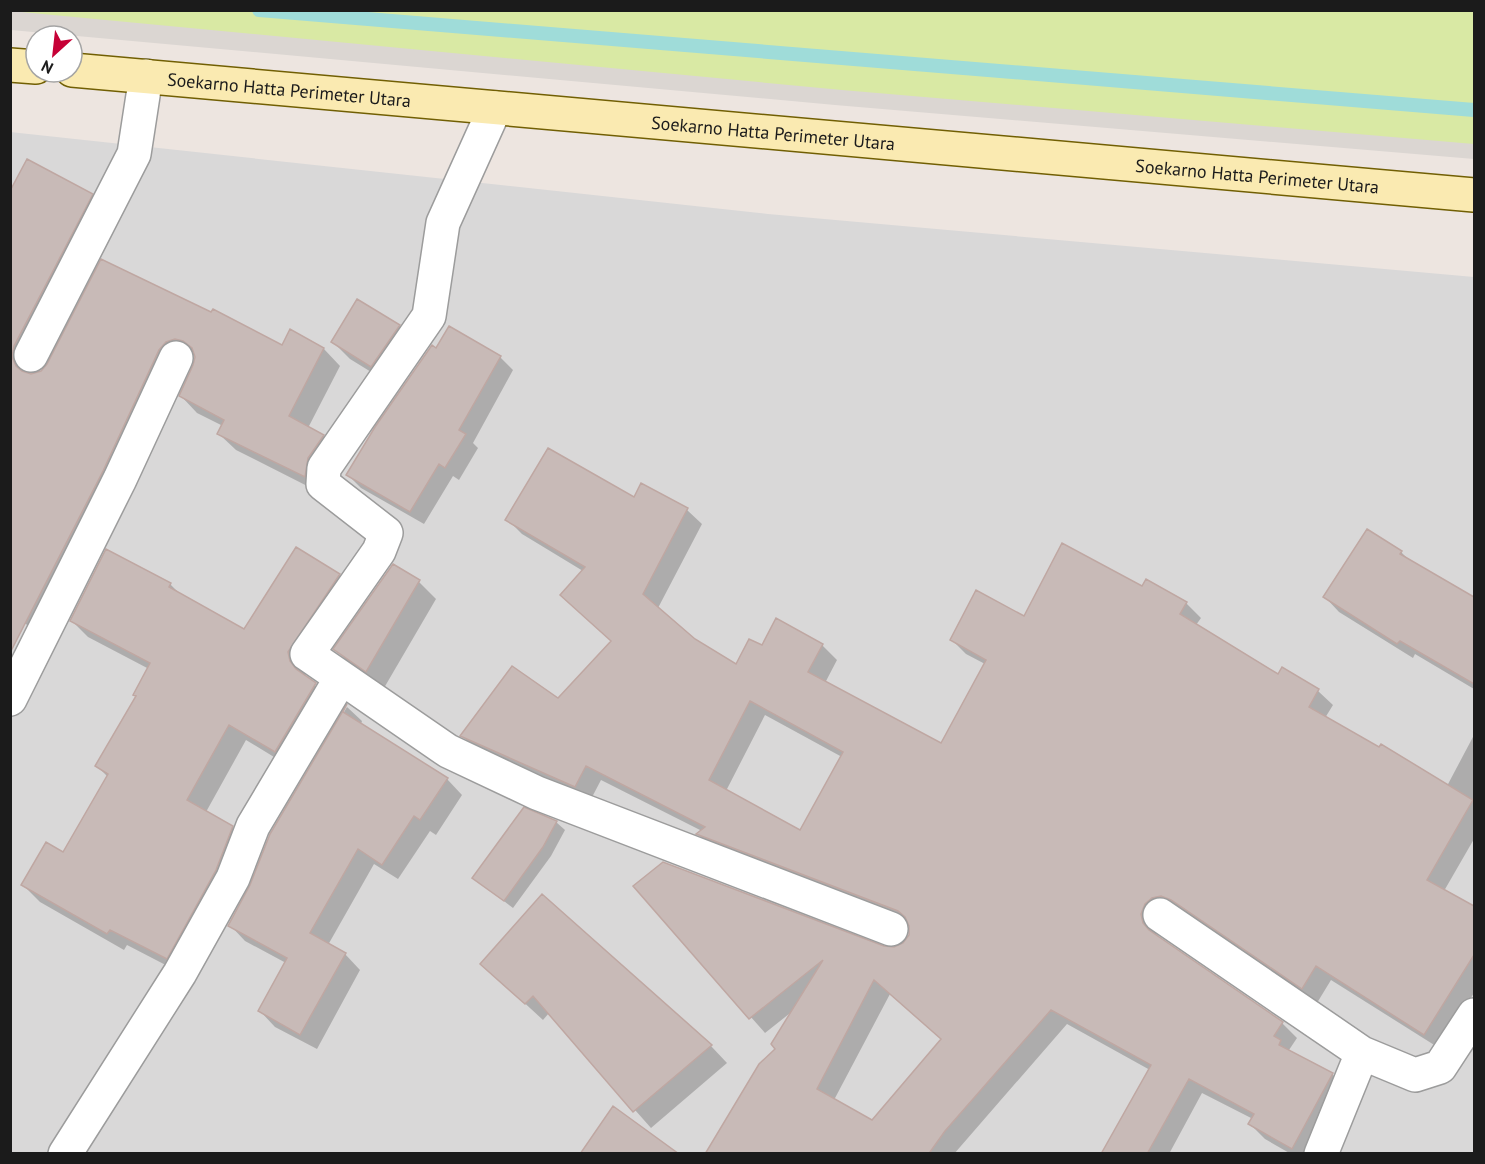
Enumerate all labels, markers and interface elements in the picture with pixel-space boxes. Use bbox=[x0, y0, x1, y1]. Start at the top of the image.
north arrow bbox=[24, 24, 84, 84]
text: N bbox=[38, 56, 56, 79]
street label: Soekarno Hatta Perimeter Utara bbox=[166, 67, 412, 112]
street label: Soekarno Hatta Perimeter Utara bbox=[650, 110, 896, 155]
street label: Soekarno Hatta Perimeter Utara bbox=[1134, 153, 1380, 198]

